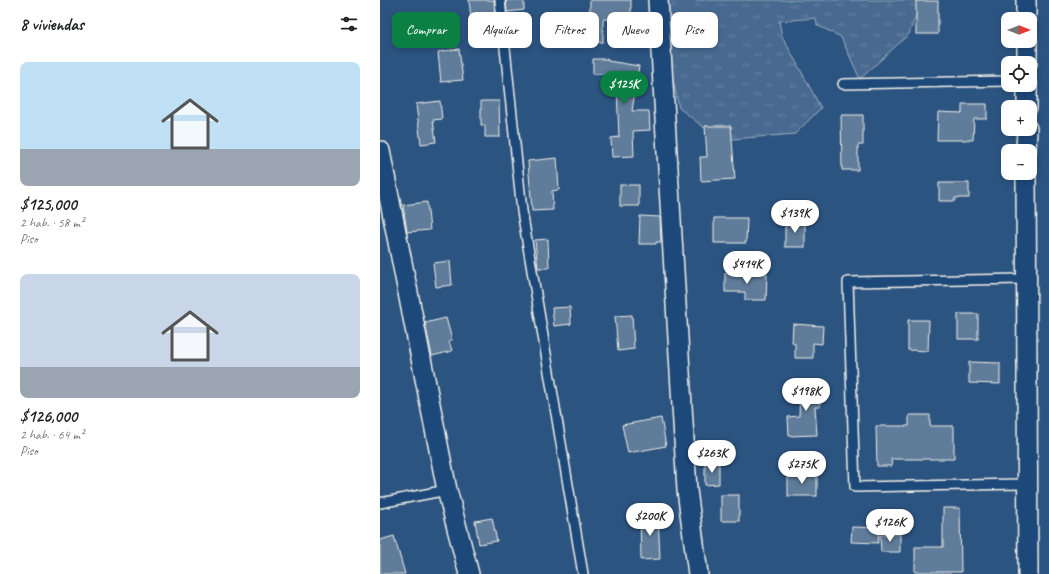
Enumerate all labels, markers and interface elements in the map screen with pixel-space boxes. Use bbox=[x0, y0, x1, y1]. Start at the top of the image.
chip: Comprar bbox=[392, 12, 460, 48]
chip: Alquilar bbox=[468, 12, 532, 48]
chip: Filtros bbox=[540, 12, 599, 48]
chip: Nuevo bbox=[607, 12, 663, 48]
chip: Piso bbox=[671, 12, 718, 48]
north arrow bbox=[1001, 12, 1037, 48]
map controls bbox=[1001, 12, 1037, 180]
icon: filters bbox=[338, 13, 360, 35]
text: 8 viviendas bbox=[20, 14, 84, 35]
button: locate bbox=[1001, 56, 1037, 92]
pin: $125K bbox=[596, 71, 652, 105]
text: $125K bbox=[609, 76, 639, 92]
icon: home bbox=[154, 88, 226, 160]
button: + bbox=[1001, 100, 1037, 136]
button: − bbox=[1001, 144, 1037, 180]
text: $125,000 bbox=[20, 194, 77, 215]
pin: $139K bbox=[767, 200, 823, 234]
text: $139K bbox=[780, 205, 810, 221]
text: 2 hab. · 58 m² bbox=[20, 215, 84, 231]
text: Piso bbox=[20, 231, 38, 247]
pin: $414K bbox=[719, 251, 775, 285]
text: $414K bbox=[732, 256, 762, 272]
icon: home bbox=[154, 300, 226, 372]
pin: $198K bbox=[778, 378, 834, 412]
text: $198K bbox=[791, 383, 821, 399]
text: $126,000 bbox=[20, 406, 77, 427]
text: 2 hab. · 64 m² bbox=[20, 427, 84, 443]
pin: $263K bbox=[684, 440, 740, 474]
text: Piso bbox=[20, 443, 38, 459]
text: $263K bbox=[697, 445, 727, 461]
pin: $275K bbox=[774, 451, 830, 485]
text: $275K bbox=[787, 456, 817, 472]
pin: $200K bbox=[622, 503, 678, 537]
text: $200K bbox=[635, 508, 665, 524]
pin: $126K bbox=[862, 509, 918, 543]
text: $126K bbox=[875, 514, 905, 530]

